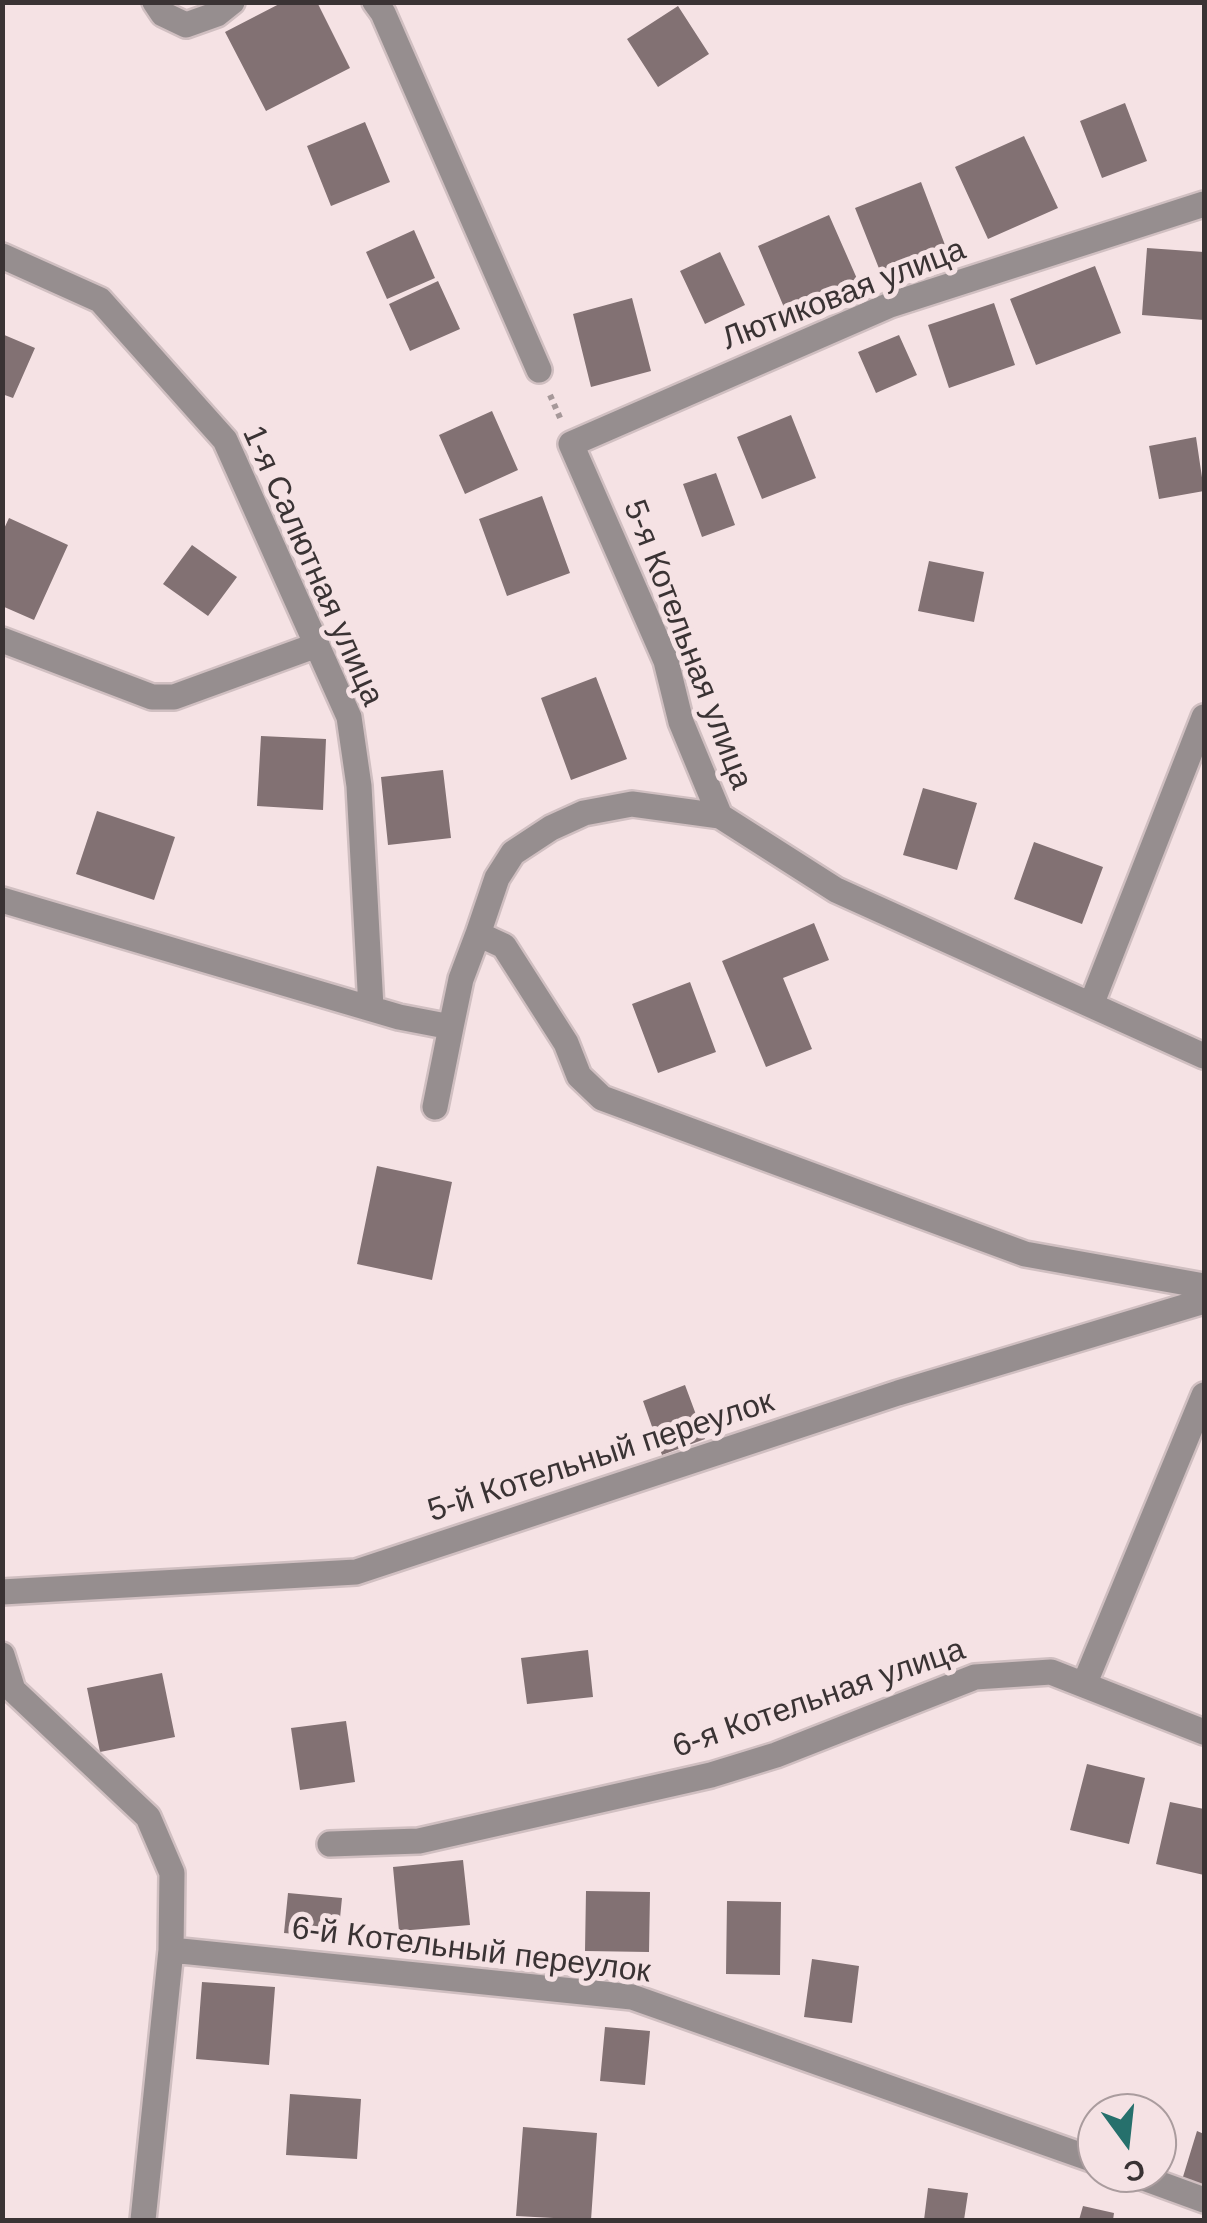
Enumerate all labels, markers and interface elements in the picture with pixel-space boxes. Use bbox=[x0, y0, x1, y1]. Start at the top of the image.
street label: Лютиковая улица bbox=[717, 231, 971, 359]
street label: 1-я Салютная улица bbox=[233, 420, 391, 712]
street label: 5-я Котельная улица bbox=[614, 495, 760, 795]
street label: 5-й Котельный переулок bbox=[423, 1383, 779, 1531]
street label: 6-я Котельная улица bbox=[668, 1631, 970, 1767]
street label: 6-й Котельный переулок bbox=[289, 1910, 653, 1992]
north arrow bbox=[1077, 2093, 1177, 2193]
text: С bbox=[1121, 2153, 1148, 2188]

